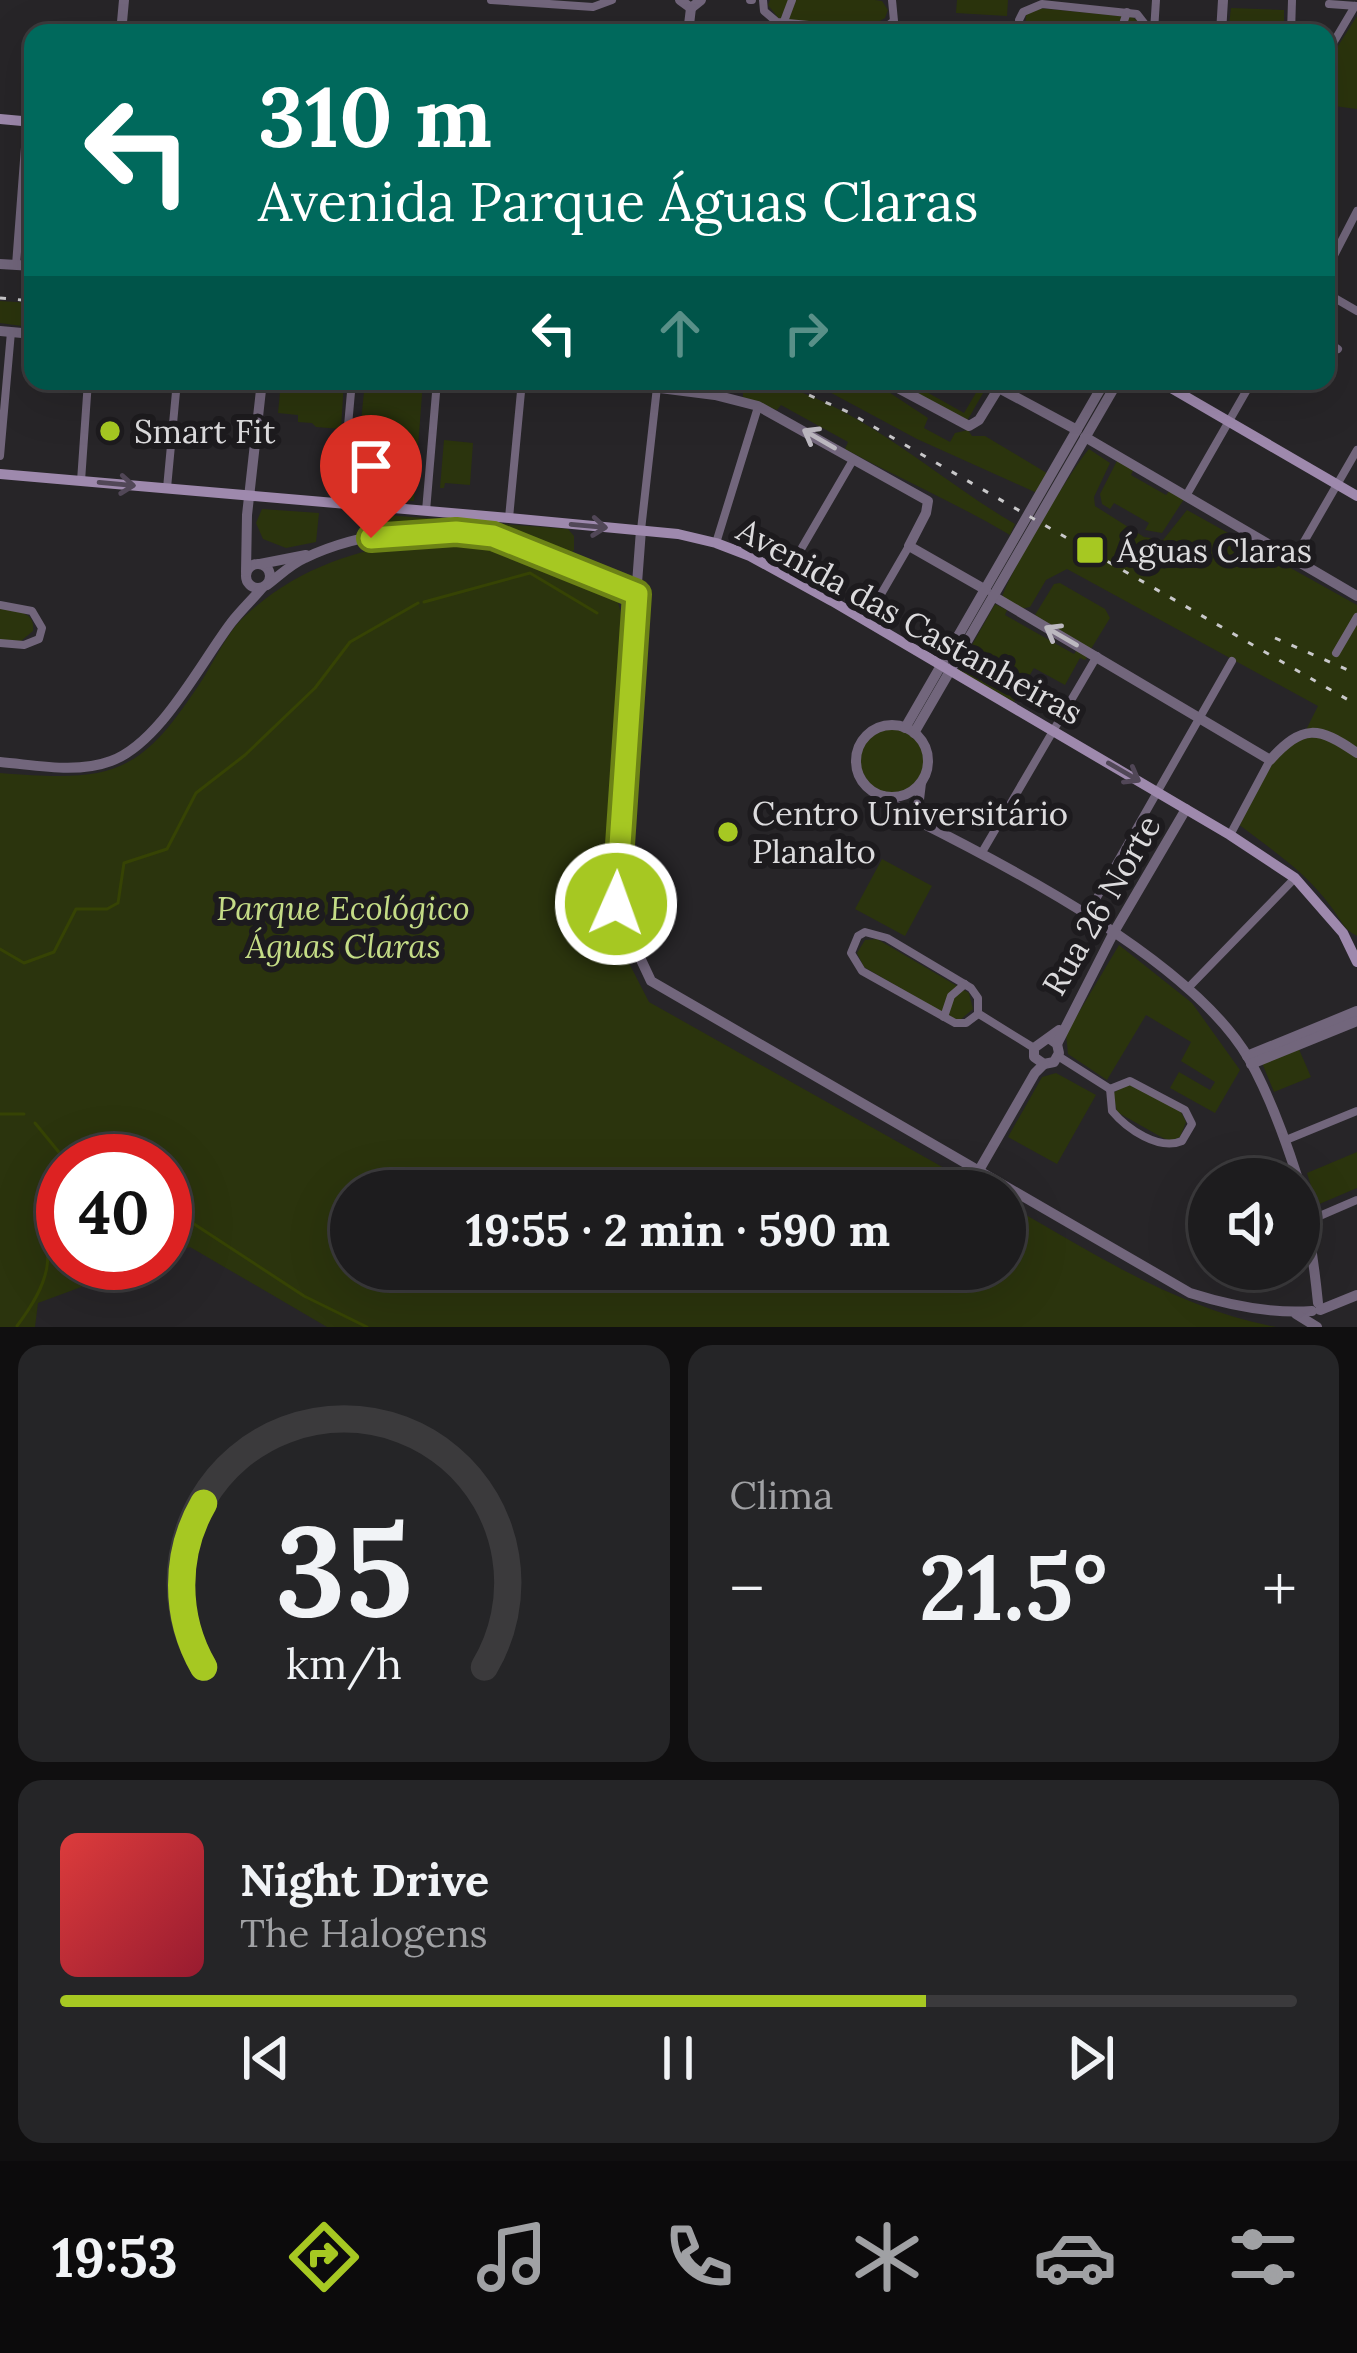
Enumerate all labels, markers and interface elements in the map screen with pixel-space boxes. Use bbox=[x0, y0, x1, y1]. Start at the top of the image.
text: 310 m bbox=[258, 62, 492, 170]
icon: left bbox=[60, 72, 216, 228]
text: Avenida Parque Águas Claras bbox=[258, 167, 978, 236]
icon: left bbox=[521, 300, 587, 366]
icon: ahead bbox=[647, 300, 713, 366]
icon: right bbox=[773, 300, 839, 366]
place label: Smart Fit bbox=[134, 410, 276, 452]
pin bbox=[320, 415, 422, 538]
marker: Smart Fit bbox=[97, 418, 123, 444]
one-way arrow bbox=[802, 426, 837, 450]
icon: arrive bbox=[338, 433, 404, 499]
one-way arrow bbox=[97, 473, 136, 496]
street label: Avenida das Castanheiras bbox=[729, 508, 1090, 734]
one-way arrow bbox=[569, 515, 608, 538]
place label: Águas Claras bbox=[1116, 529, 1312, 571]
marker: Águas Claras bbox=[1074, 534, 1106, 566]
one-way arrow bbox=[1044, 623, 1079, 647]
one-way arrow bbox=[1106, 760, 1141, 784]
place label: Centro Universitário Planalto bbox=[752, 792, 1068, 872]
street label: Rua 26 Norte bbox=[1033, 808, 1169, 1002]
marker: Centro Universitário Planalto bbox=[715, 819, 741, 845]
position arrow bbox=[553, 841, 679, 967]
park label: Parque Ecológico Águas Claras bbox=[216, 887, 470, 967]
speed limit sign: 40 bbox=[36, 1134, 192, 1290]
map controls bbox=[1188, 1158, 1320, 1290]
button: sound bbox=[1188, 1158, 1320, 1290]
text: 19:55 · 2 min · 590 m bbox=[466, 1201, 890, 1258]
text: Clima bbox=[730, 1470, 833, 1520]
text: 35 bbox=[275, 1490, 412, 1650]
text: 21.5° bbox=[919, 1529, 1107, 1645]
text: − bbox=[730, 1546, 764, 1630]
text: + bbox=[1262, 1546, 1297, 1630]
text: km/h bbox=[286, 1635, 402, 1690]
text: Night Drive bbox=[240, 1851, 489, 1908]
text: The Halogens bbox=[240, 1908, 488, 1958]
icon: previous bbox=[233, 2025, 299, 2091]
icon: pause bbox=[645, 2025, 711, 2091]
icon: next bbox=[1058, 2025, 1124, 2091]
icon: directions bbox=[282, 2215, 366, 2299]
icon: music bbox=[470, 2215, 554, 2299]
icon: phone bbox=[657, 2215, 741, 2299]
icon: climate bbox=[845, 2215, 929, 2299]
icon: car bbox=[1033, 2215, 1117, 2299]
icon: filters bbox=[1221, 2215, 1305, 2299]
text: 19:53 bbox=[52, 2223, 178, 2292]

